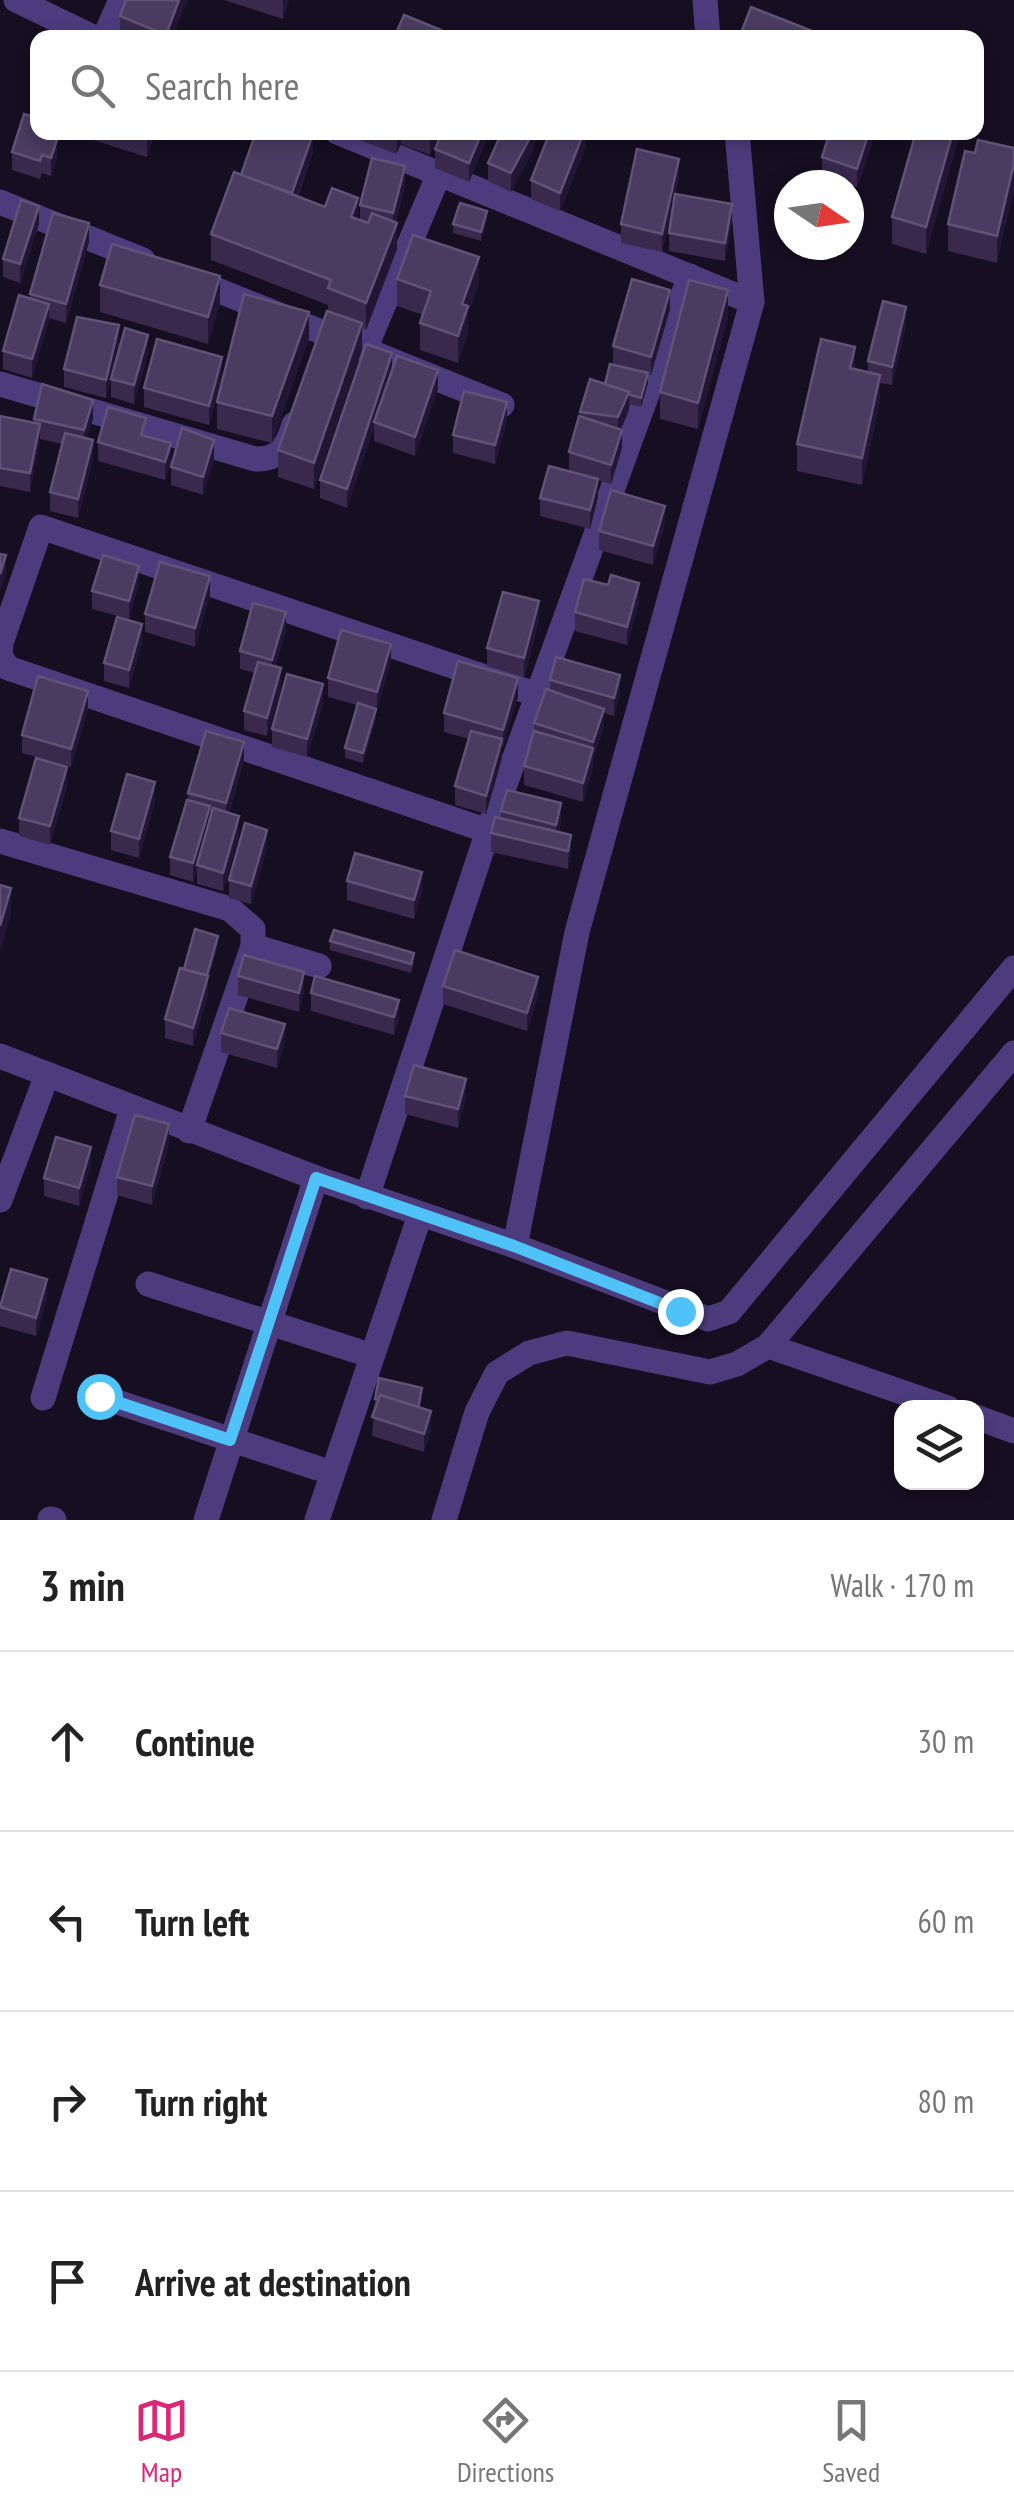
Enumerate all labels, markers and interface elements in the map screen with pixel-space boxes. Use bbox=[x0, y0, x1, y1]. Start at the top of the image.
search box bbox=[30, 30, 984, 140]
icon: search bbox=[65, 58, 120, 113]
text: Search here bbox=[145, 61, 299, 110]
north arrow bbox=[774, 170, 864, 260]
route end bbox=[658, 1289, 704, 1335]
route start bbox=[77, 1374, 123, 1420]
map controls bbox=[894, 1400, 984, 1490]
button: layers bbox=[894, 1400, 984, 1490]
text: 3 min bbox=[40, 1558, 125, 1613]
text: Walk · 170 m bbox=[830, 1564, 974, 1606]
icon: ahead bbox=[40, 1714, 95, 1769]
text: Continue bbox=[135, 1717, 255, 1766]
text: 30 m bbox=[918, 1720, 974, 1762]
icon: left bbox=[40, 1894, 95, 1949]
text: Turn left bbox=[135, 1897, 249, 1946]
text: 60 m bbox=[918, 1900, 974, 1942]
icon: right bbox=[40, 2074, 95, 2129]
text: Turn right bbox=[135, 2077, 267, 2126]
text: 80 m bbox=[918, 2080, 974, 2122]
icon: arrive bbox=[40, 2254, 95, 2309]
text: Arrive at destination bbox=[135, 2257, 411, 2306]
tab: Map bbox=[134, 2393, 189, 2490]
tab: Directions bbox=[457, 2393, 554, 2490]
tab: Saved bbox=[822, 2393, 880, 2490]

